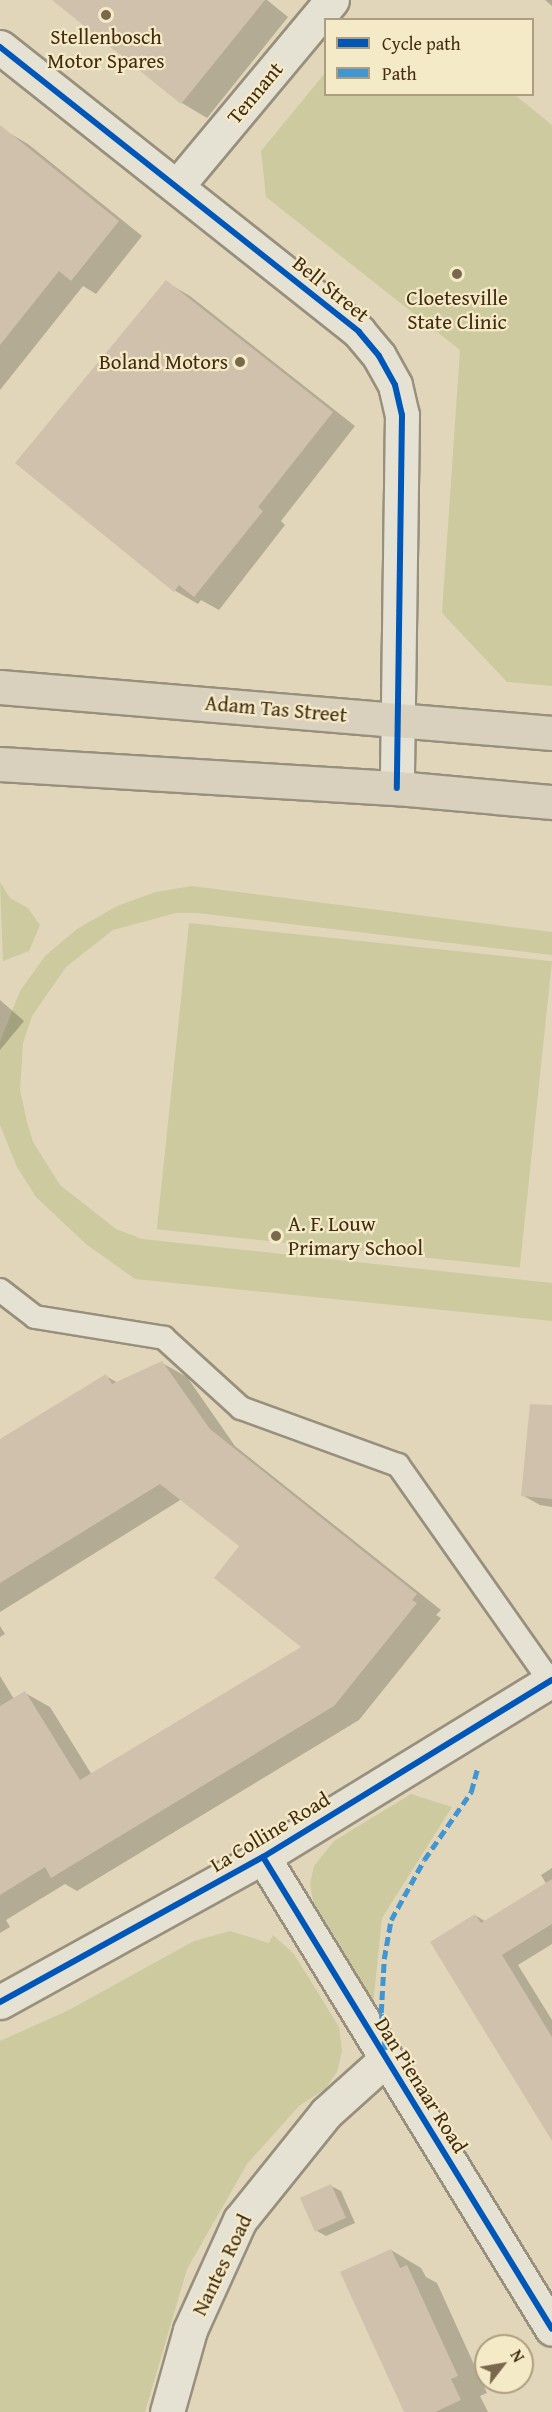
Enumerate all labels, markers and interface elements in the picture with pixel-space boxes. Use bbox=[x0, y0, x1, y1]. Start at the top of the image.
marker: Stellenbosch Motor Spares bbox=[99, 8, 113, 22]
legend bbox=[324, 18, 534, 96]
place label: Stellenbosch Motor Spares bbox=[47, 24, 165, 74]
text: Cycle path bbox=[382, 30, 461, 57]
street label: Tennant bbox=[222, 57, 288, 129]
text: Path bbox=[382, 60, 417, 87]
street label: Bell Street bbox=[288, 250, 374, 328]
marker: Cloetesville State Clinic bbox=[448, 265, 466, 283]
place label: Cloetesville State Clinic bbox=[406, 285, 508, 335]
place label: Boland Motors bbox=[99, 349, 228, 375]
marker: Boland Motors bbox=[233, 355, 247, 369]
street label: Adam Tas Street bbox=[204, 690, 348, 728]
place label: A. F. Louw Primary School bbox=[288, 1211, 423, 1261]
marker: A. F. Louw Primary School bbox=[269, 1229, 283, 1243]
street label: La Colline Road bbox=[206, 1786, 334, 1878]
street label: Dan Pienaar Road bbox=[369, 2013, 473, 2157]
street label: Nantes Road bbox=[187, 2210, 257, 2320]
north arrow bbox=[474, 2334, 534, 2394]
text: N bbox=[505, 2345, 531, 2367]

